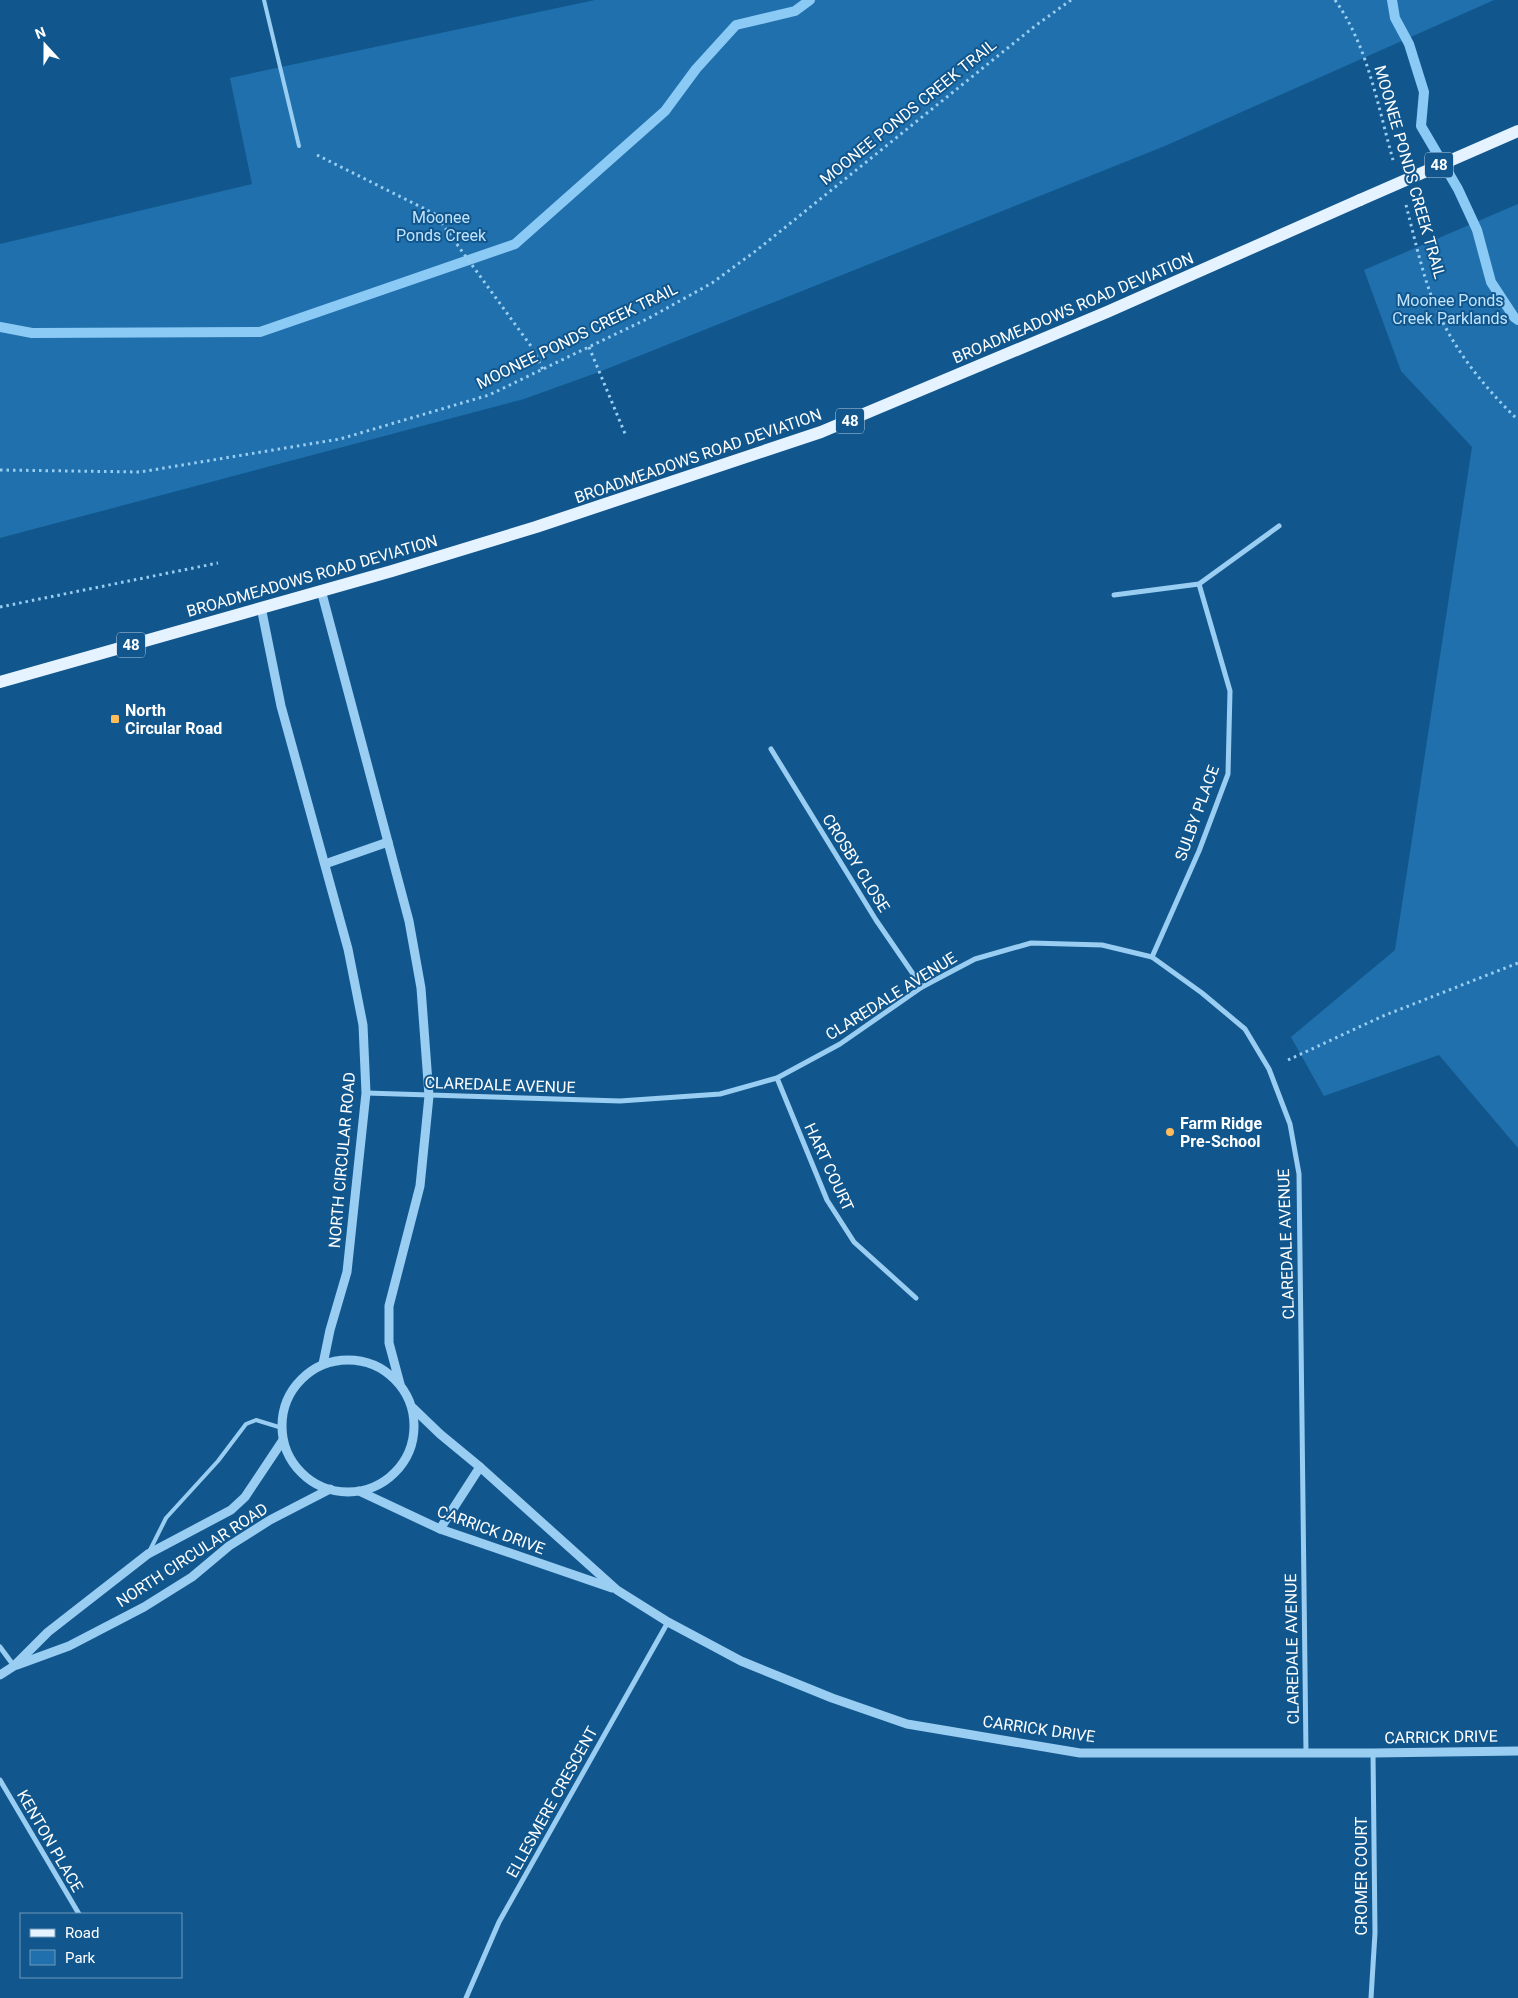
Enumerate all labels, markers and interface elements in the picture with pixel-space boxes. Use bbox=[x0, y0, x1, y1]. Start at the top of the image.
north arrow bbox=[20, 20, 70, 70]
text: N bbox=[33, 24, 48, 42]
street label: MOONEE PONDS CREEK TRAIL bbox=[816, 35, 1000, 189]
street label: MOONEE PONDS CREEK TRAIL bbox=[1370, 63, 1450, 281]
road number: 48 bbox=[1425, 152, 1453, 178]
park label: Moonee Ponds Creek bbox=[396, 208, 487, 245]
street label: BROADMEADOWS ROAD DEVIATION bbox=[950, 248, 1196, 368]
street label: MOONEE PONDS CREEK TRAIL bbox=[474, 279, 681, 393]
park label: Moonee Ponds Creek Parklands bbox=[1392, 291, 1508, 328]
street label: BROADMEADOWS ROAD DEVIATION bbox=[572, 405, 824, 507]
road number: 48 bbox=[836, 408, 864, 434]
street label: BROADMEADOWS ROAD DEVIATION bbox=[184, 531, 440, 621]
road number: 48 bbox=[117, 632, 145, 658]
place label: North Circular Road bbox=[125, 701, 222, 738]
marker: North Circular Road bbox=[109, 713, 121, 725]
street label: SULBY PLACE bbox=[1171, 763, 1223, 863]
street label: CROSBY CLOSE bbox=[818, 810, 894, 916]
street label: CLAREDALE AVENUE bbox=[822, 948, 960, 1044]
street label: NORTH CIRCULAR ROAD bbox=[325, 1071, 359, 1249]
street label: CLAREDALE AVENUE bbox=[424, 1073, 576, 1097]
place label: Farm Ridge Pre-School bbox=[1180, 1114, 1262, 1151]
street label: HART COURT bbox=[800, 1120, 858, 1214]
marker: Farm Ridge Pre-School bbox=[1164, 1126, 1176, 1138]
street label: CLAREDALE AVENUE bbox=[1274, 1168, 1298, 1320]
street label: NORTH CIRCULAR ROAD bbox=[113, 1499, 271, 1611]
street label: CARRICK DRIVE bbox=[434, 1502, 548, 1558]
street label: CLAREDALE AVENUE bbox=[1281, 1573, 1303, 1725]
street label: CARRICK DRIVE bbox=[982, 1712, 1096, 1746]
street label: ELLESMERE CRESCENT bbox=[502, 1723, 602, 1881]
street label: CARRICK DRIVE bbox=[1384, 1727, 1498, 1747]
street label: KENTON PLACE bbox=[13, 1787, 87, 1895]
street label: CROMER COURT bbox=[1352, 1816, 1371, 1935]
legend bbox=[20, 1913, 182, 1978]
text: Road bbox=[65, 1924, 99, 1942]
text: Park bbox=[65, 1949, 96, 1967]

